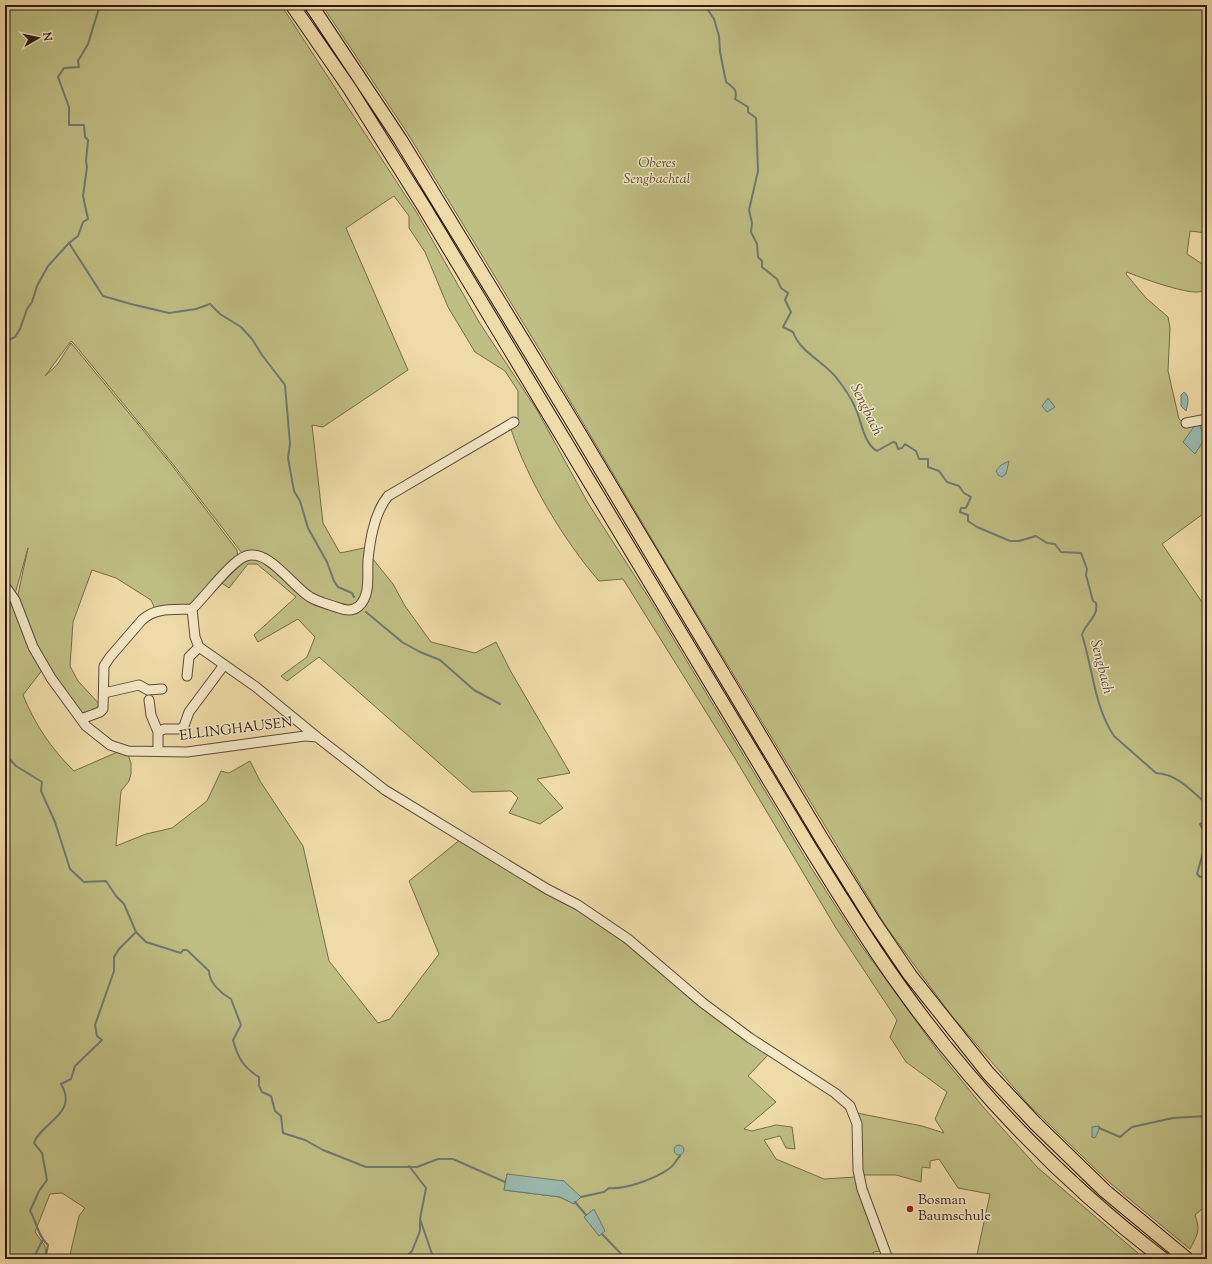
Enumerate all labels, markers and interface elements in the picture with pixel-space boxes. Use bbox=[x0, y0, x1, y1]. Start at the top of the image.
north arrow bbox=[18, 18, 58, 58]
text: N bbox=[38, 30, 56, 42]
park label: Oberes Sengbachtal bbox=[624, 154, 691, 190]
water label: Sengbach bbox=[844, 380, 888, 440]
water label: Sengbach bbox=[1084, 638, 1118, 697]
street label: ELLINGHAUSEN bbox=[178, 713, 294, 747]
place label: Bosman Baumschule bbox=[918, 1191, 991, 1227]
marker: Bosman Baumschule bbox=[905, 1204, 915, 1214]

